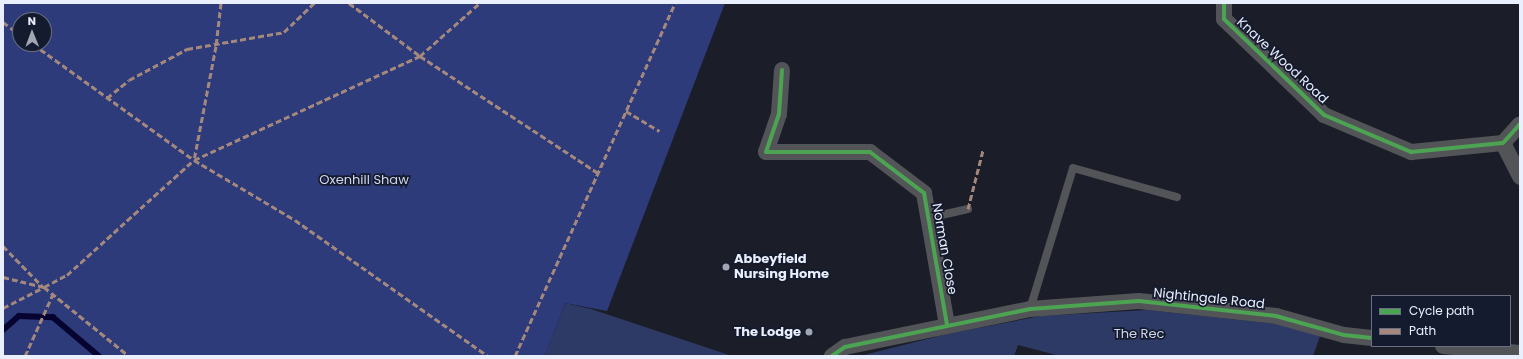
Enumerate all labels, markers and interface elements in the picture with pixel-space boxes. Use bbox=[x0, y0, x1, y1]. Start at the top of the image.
north arrow bbox=[12, 12, 52, 52]
text: N bbox=[28, 13, 36, 29]
street label: Knave Wood Road bbox=[1233, 15, 1331, 107]
park label: Oxenhill Shaw bbox=[319, 172, 409, 188]
street label: Norman Close bbox=[928, 202, 960, 296]
place label: Abbeyfield Nursing Home bbox=[734, 252, 829, 283]
marker: Abbeyfield Nursing Home bbox=[721, 262, 731, 272]
street label: Nightingale Road bbox=[1153, 285, 1265, 313]
legend bbox=[1371, 295, 1511, 347]
text: Cycle path bbox=[1409, 302, 1474, 319]
text: Path bbox=[1409, 322, 1436, 339]
place label: The Lodge bbox=[734, 324, 801, 340]
park label: The Rec bbox=[1114, 326, 1164, 342]
marker: The Lodge bbox=[804, 327, 814, 337]

